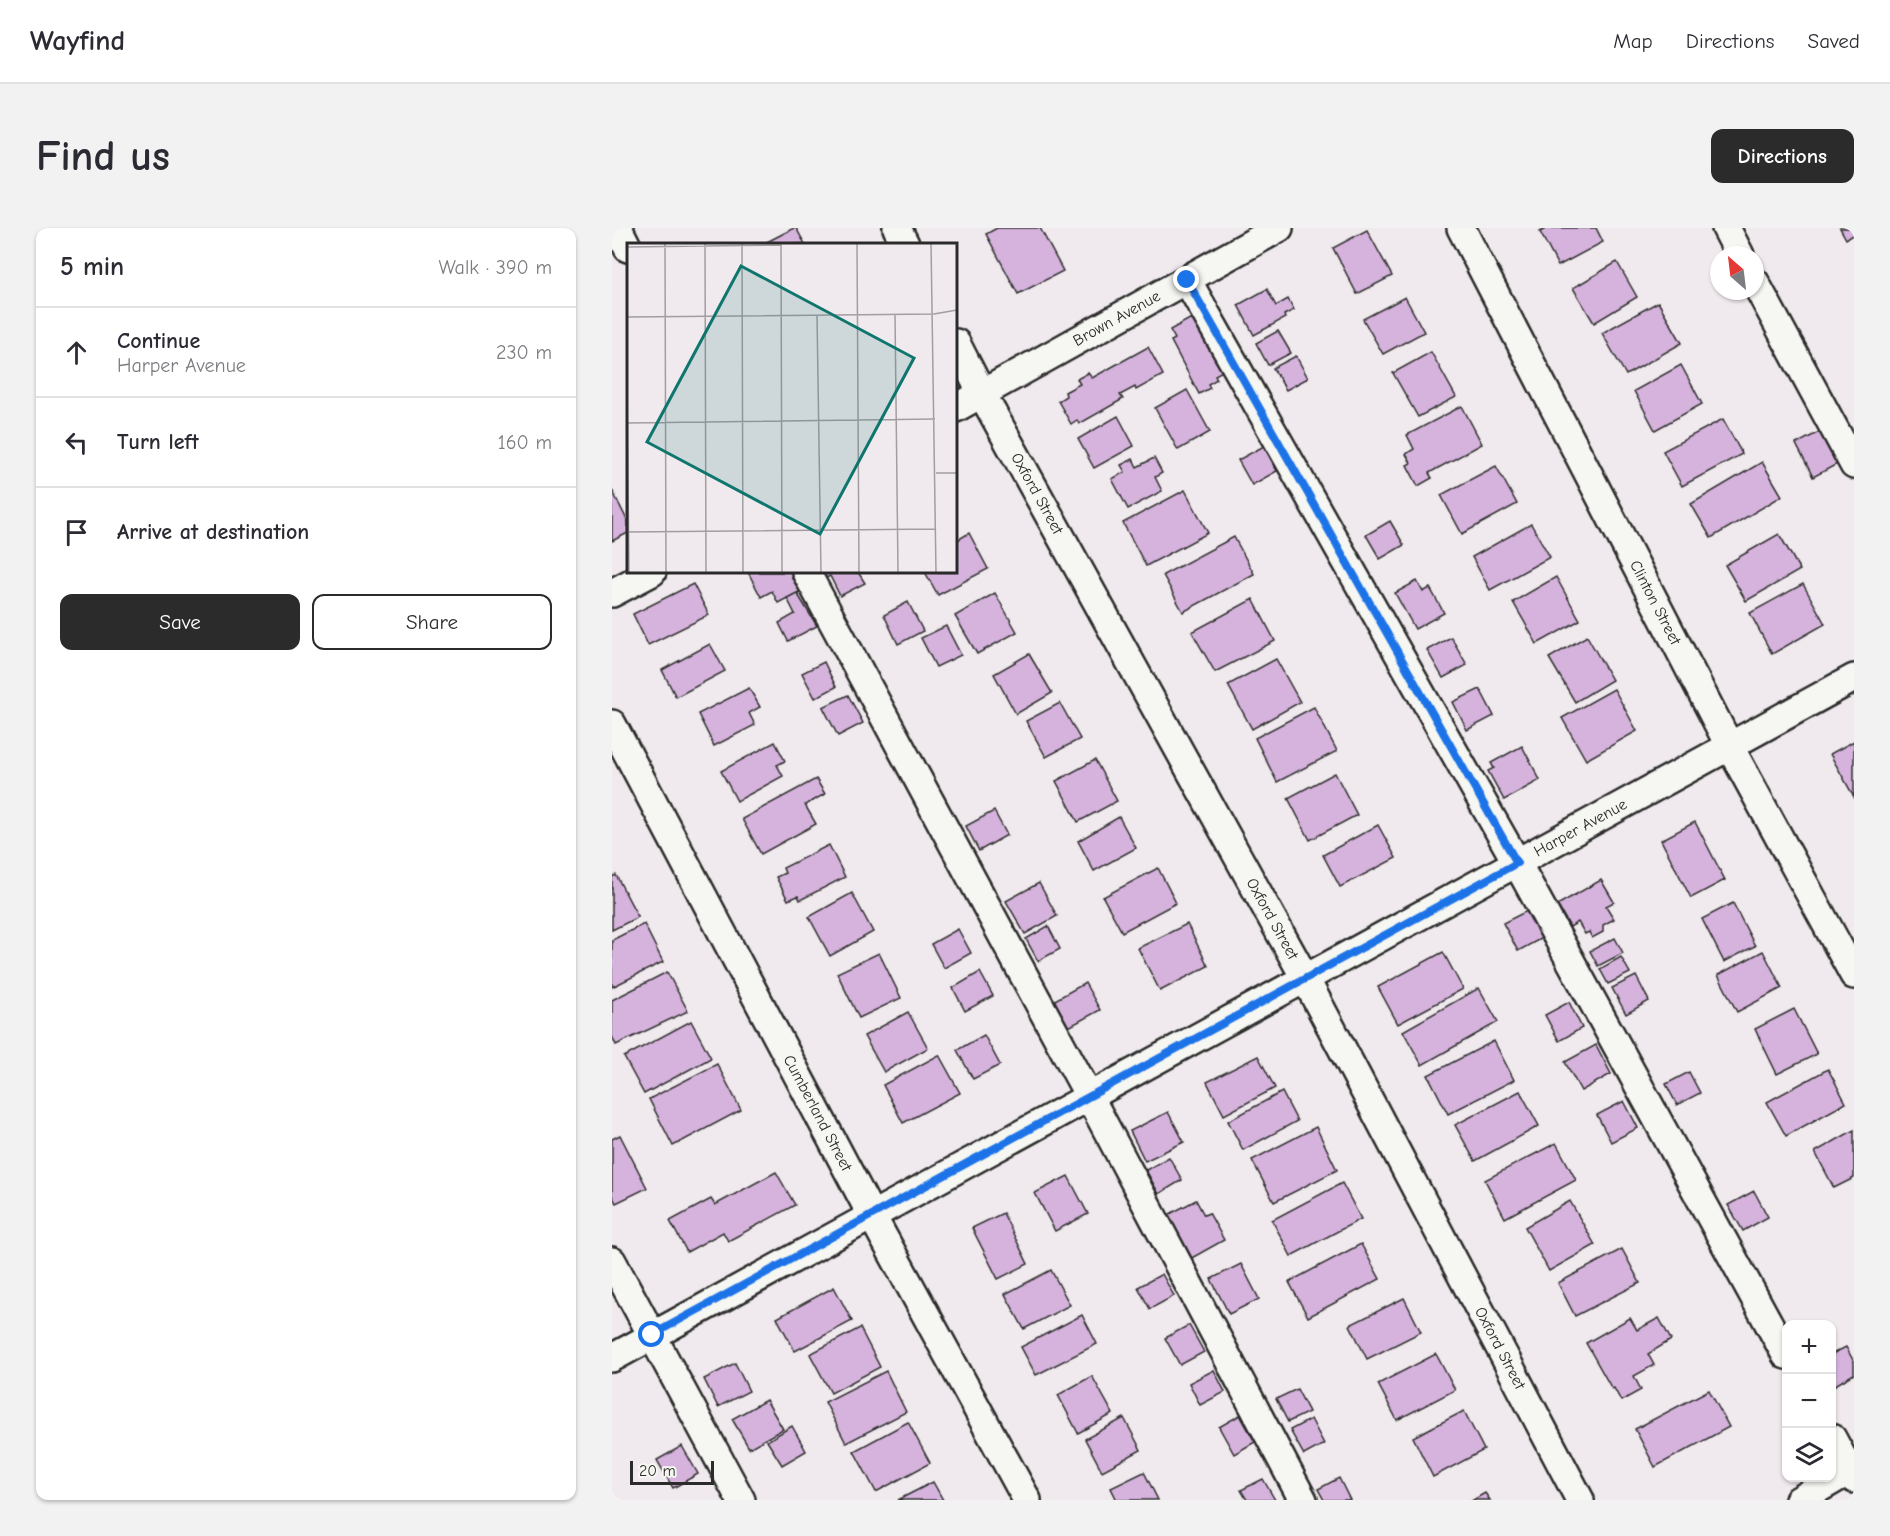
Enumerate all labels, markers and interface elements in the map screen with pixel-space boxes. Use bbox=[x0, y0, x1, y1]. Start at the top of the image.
text: Wayfind bbox=[30, 25, 125, 57]
text: Map bbox=[1613, 29, 1653, 53]
text: Directions bbox=[1686, 29, 1775, 53]
text: Saved bbox=[1808, 29, 1860, 53]
button: Directions bbox=[1711, 129, 1854, 183]
text: Find us bbox=[36, 132, 170, 181]
inset map bbox=[627, 243, 957, 573]
north arrow bbox=[1710, 246, 1764, 300]
text: 5 min bbox=[60, 252, 124, 282]
text: Walk · 390 m bbox=[439, 256, 552, 279]
route end bbox=[1173, 266, 1199, 292]
street label: Brown Avenue bbox=[1070, 287, 1163, 350]
text: Continue bbox=[117, 328, 200, 354]
icon: ahead bbox=[60, 336, 93, 369]
text: 230 m bbox=[496, 341, 552, 364]
text: Harper Avenue bbox=[117, 354, 246, 377]
icon: left bbox=[60, 426, 93, 459]
text: Turn left bbox=[117, 429, 199, 455]
text: 160 m bbox=[498, 431, 552, 454]
street label: Oxford Street bbox=[1007, 450, 1067, 538]
icon: arrive bbox=[60, 516, 93, 549]
text: Arrive at destination bbox=[117, 519, 309, 545]
street label: Clinton Street bbox=[1626, 557, 1685, 648]
button: Save bbox=[60, 594, 300, 650]
button: Share bbox=[312, 594, 552, 650]
street label: Harper Avenue bbox=[1531, 795, 1630, 861]
street label: Oxford Street bbox=[1243, 875, 1302, 963]
street label: Cumberland Street bbox=[780, 1052, 856, 1175]
street label: Oxford Street bbox=[1471, 1304, 1529, 1393]
map controls bbox=[1782, 1320, 1836, 1482]
button: + bbox=[1782, 1320, 1836, 1374]
route start bbox=[638, 1321, 664, 1347]
button: − bbox=[1782, 1374, 1836, 1428]
button: layers bbox=[1782, 1428, 1836, 1482]
scale bar bbox=[630, 1458, 714, 1486]
text: 20 m bbox=[639, 1462, 676, 1480]

